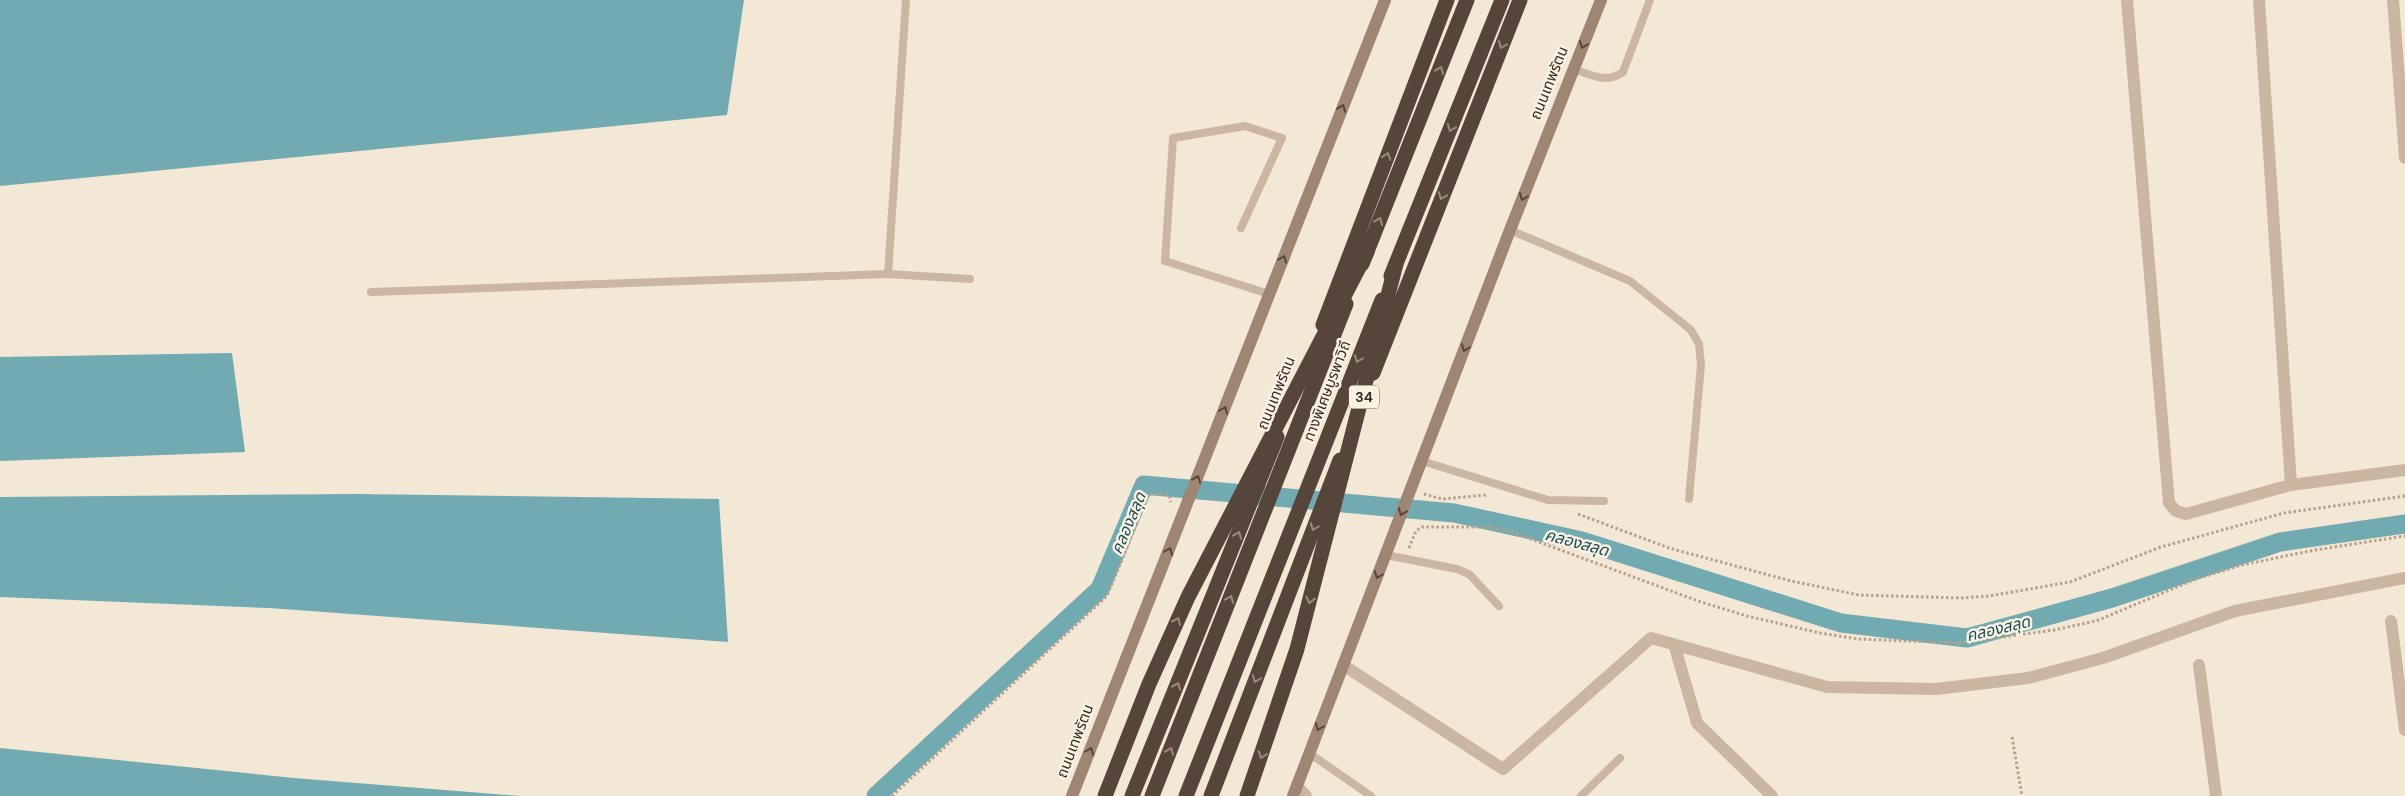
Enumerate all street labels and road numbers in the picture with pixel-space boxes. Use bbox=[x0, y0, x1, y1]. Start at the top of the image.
street label: ถนนเทพรัตน bbox=[1525, 43, 1573, 123]
street label: ทางพิเศษบูรพาวิถี bbox=[1299, 338, 1355, 444]
street label: ถนนเทพรัตน bbox=[1252, 353, 1300, 433]
road number: 34 bbox=[1349, 386, 1379, 408]
street label: ถนนเทพรัตน bbox=[1052, 701, 1098, 781]

